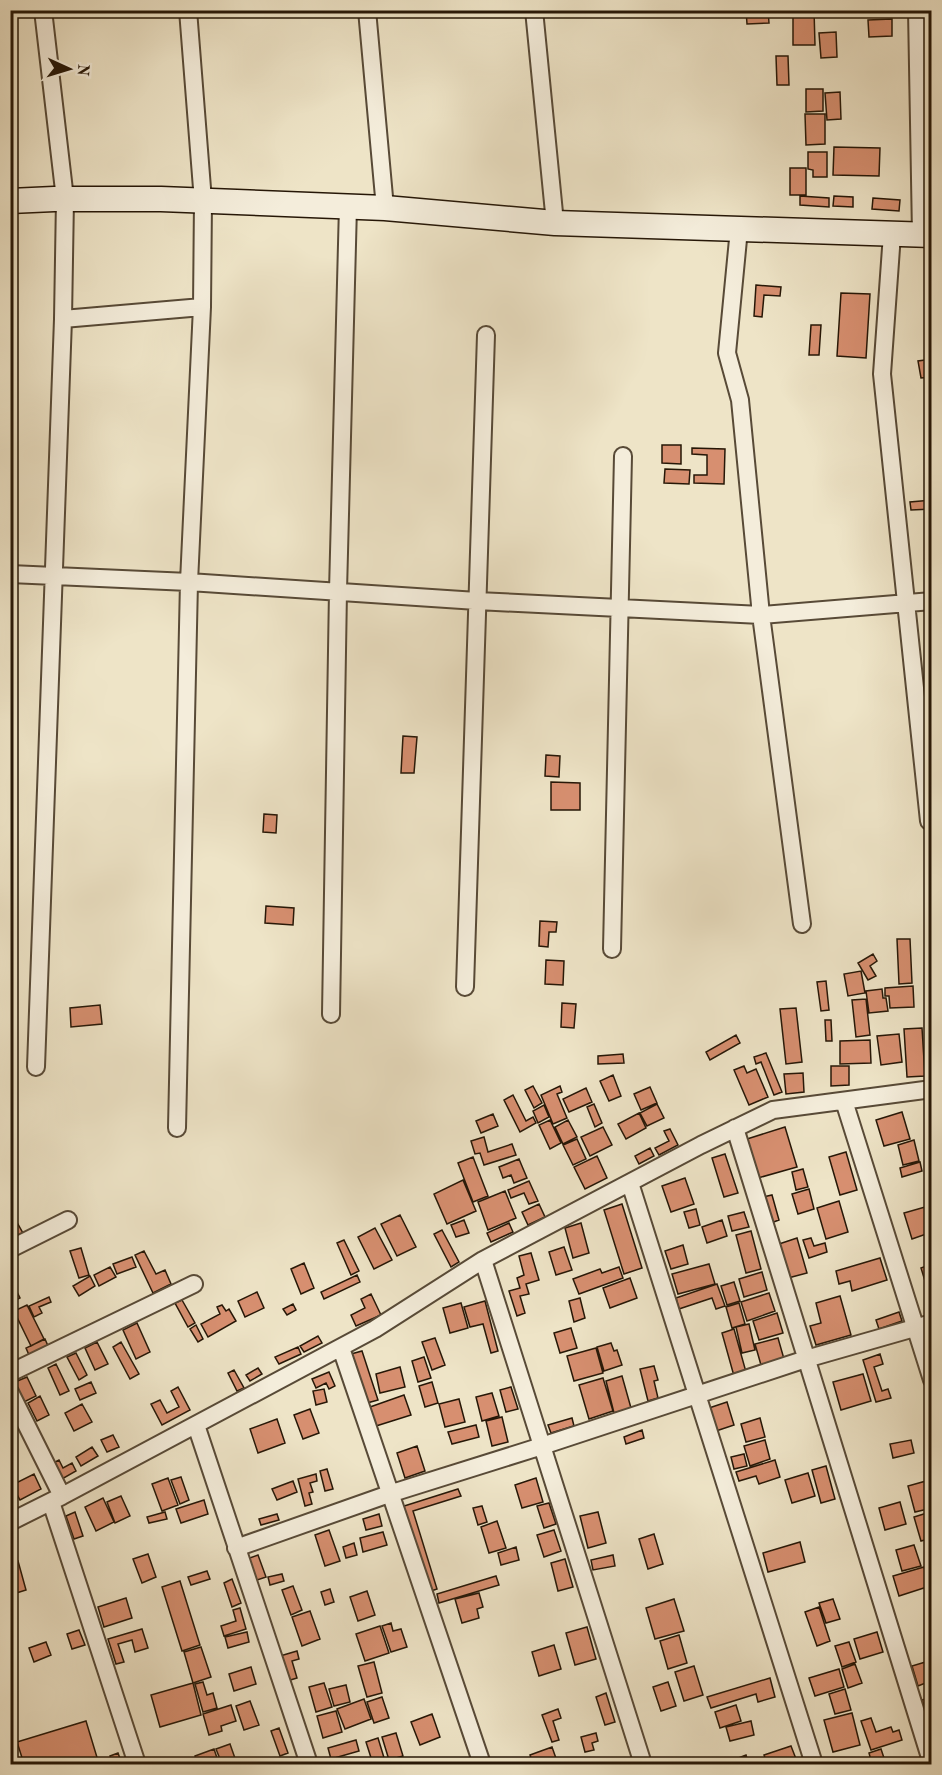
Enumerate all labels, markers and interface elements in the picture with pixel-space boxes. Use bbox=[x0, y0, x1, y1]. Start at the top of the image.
north arrow bbox=[39, 39, 99, 99]
text: N bbox=[74, 63, 90, 77]

